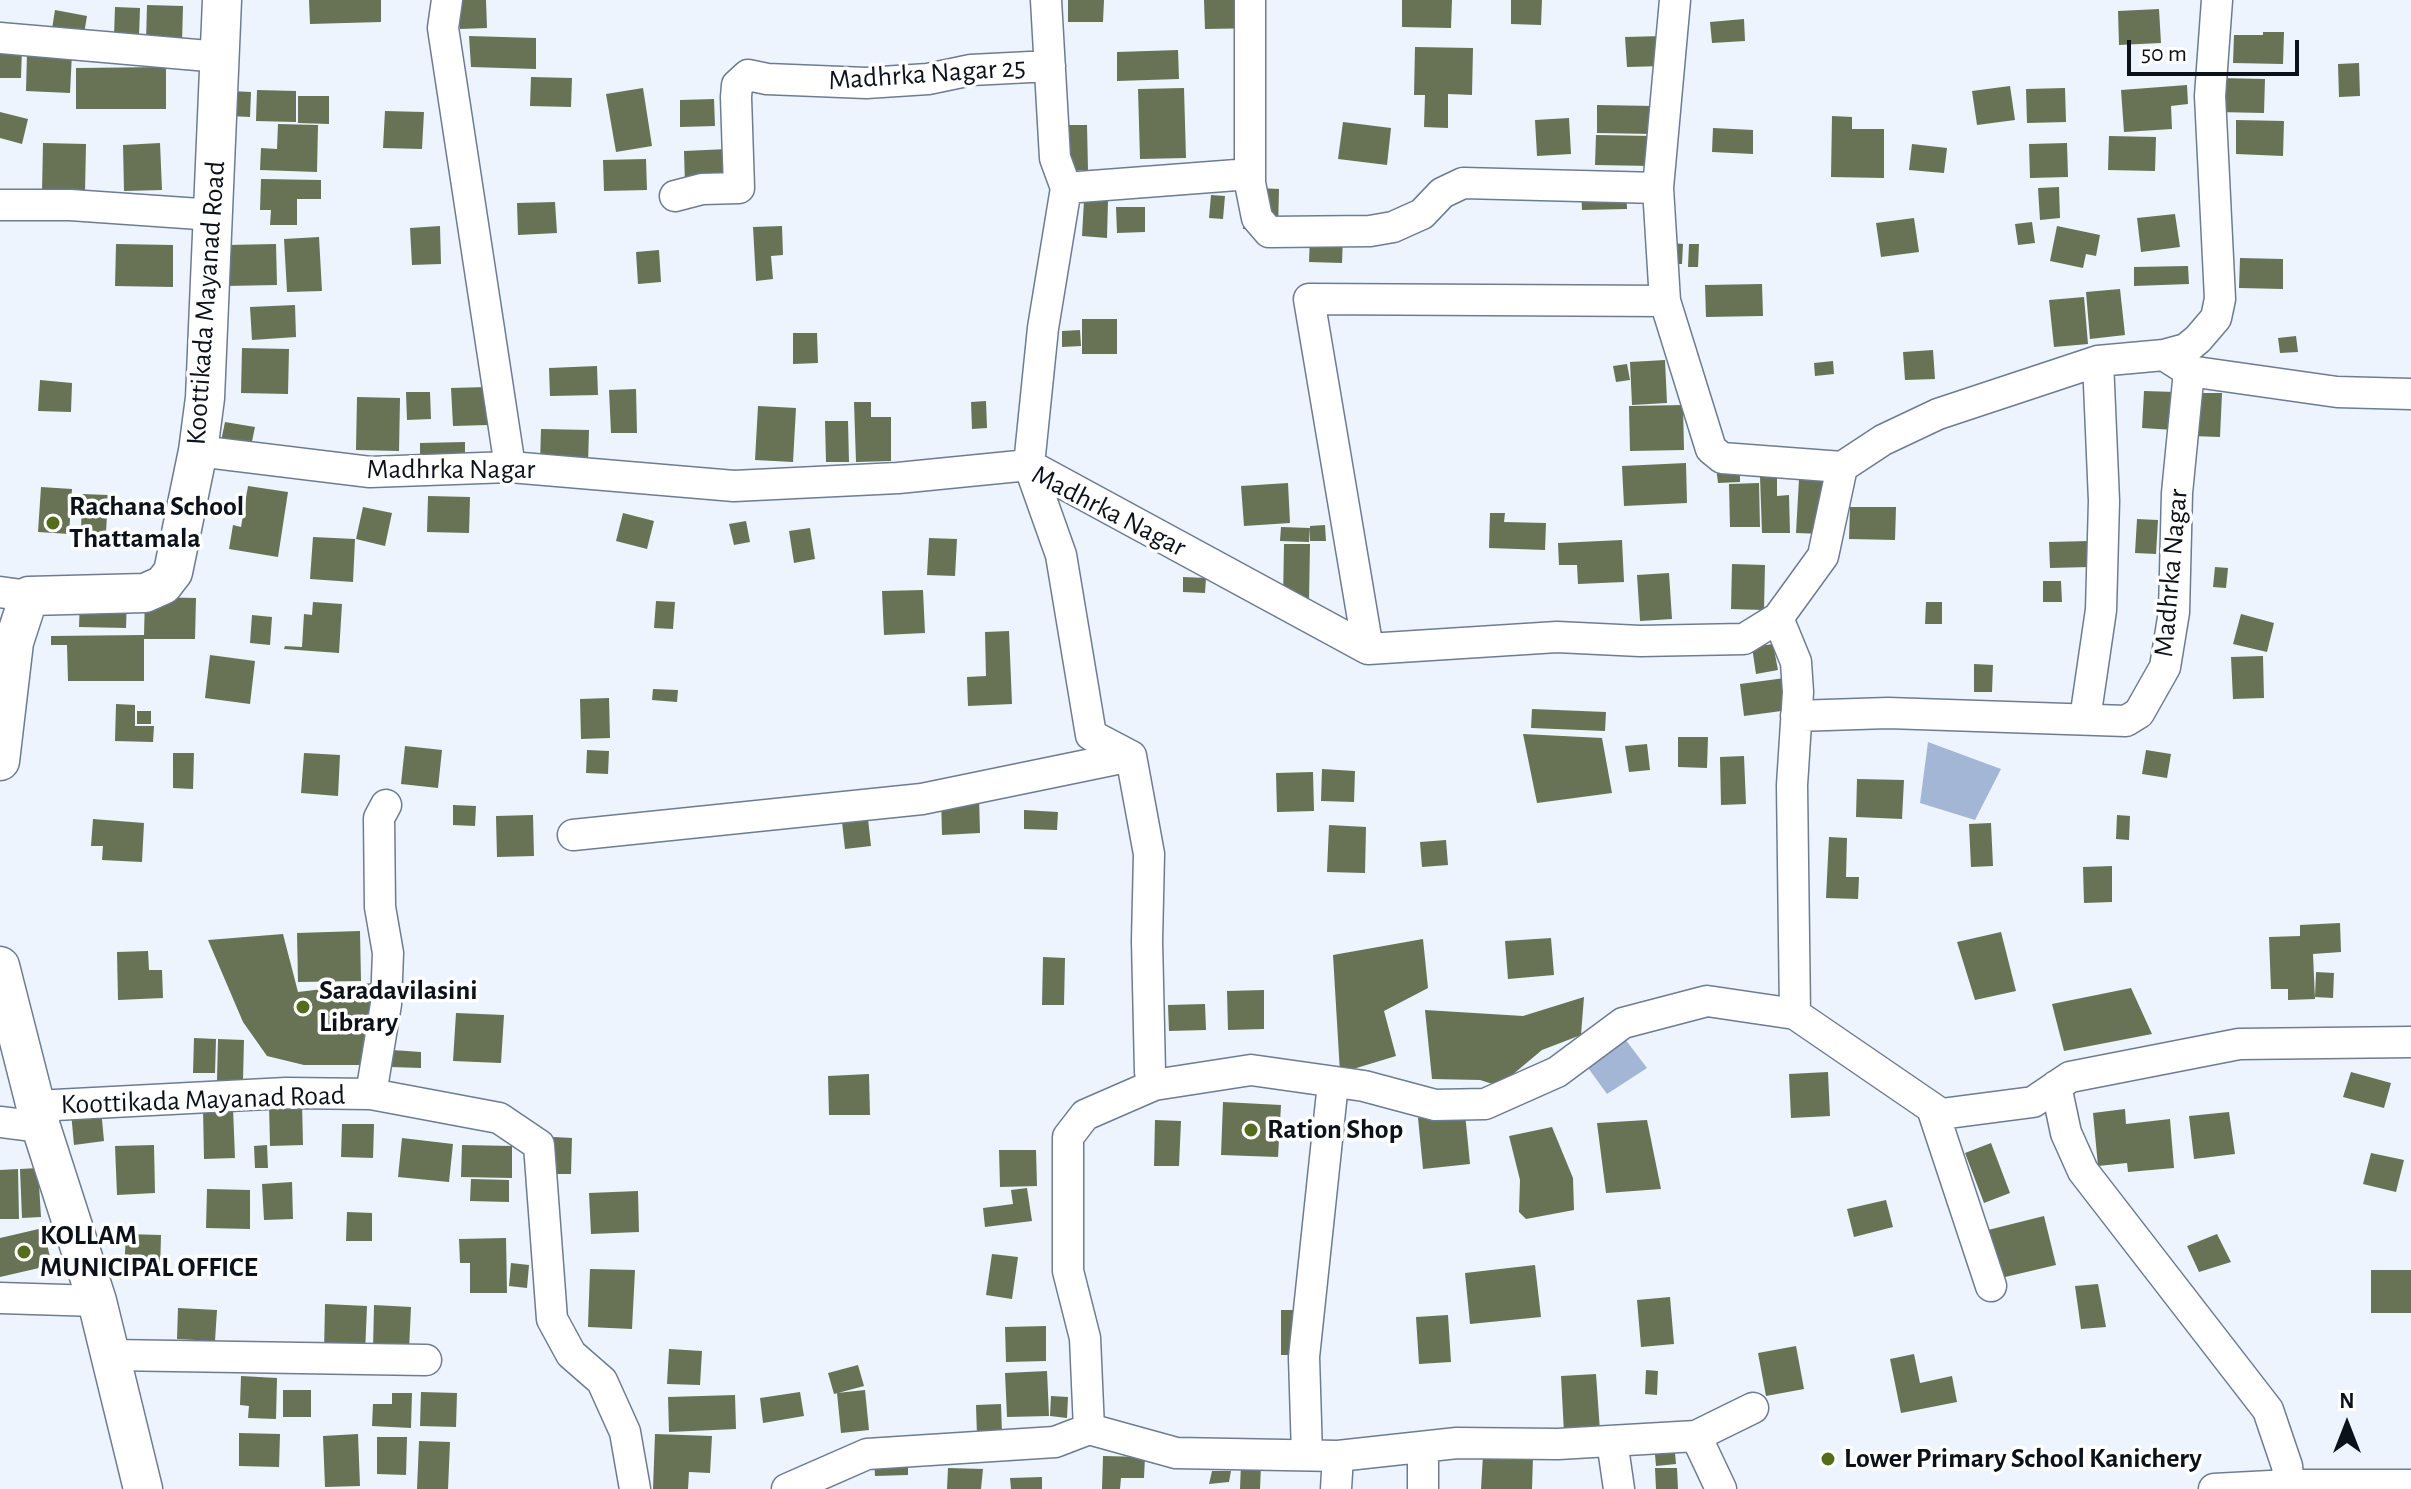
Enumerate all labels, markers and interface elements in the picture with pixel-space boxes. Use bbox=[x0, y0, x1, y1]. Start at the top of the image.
scale bar bbox=[2131, 24, 2303, 74]
text: 50 m bbox=[2141, 42, 2187, 66]
street label: Madhrka Nagar 25 bbox=[827, 50, 1027, 98]
street label: Koottikada Mayanad Road bbox=[179, 160, 233, 446]
street label: Madhrka Nagar bbox=[367, 453, 535, 487]
street label: Madhrka Nagar bbox=[1026, 458, 1192, 564]
street label: Madhrka Nagar bbox=[2147, 487, 2195, 659]
place label: Rachana School Thattamala bbox=[69, 490, 244, 556]
marker: Rachana School Thattamala bbox=[44, 514, 62, 532]
place label: Saradavilasini Library bbox=[319, 974, 478, 1040]
marker: Saradavilasini Library bbox=[294, 998, 312, 1016]
street label: Koottikada Mayanad Road bbox=[60, 1078, 346, 1122]
place label: Ration Shop bbox=[1267, 1113, 1403, 1147]
marker: Ration Shop bbox=[1242, 1121, 1260, 1139]
place label: KOLLAM MUNICIPAL OFFICE bbox=[40, 1219, 258, 1285]
marker: KOLLAM MUNICIPAL OFFICE bbox=[15, 1243, 33, 1261]
north arrow bbox=[2307, 1385, 2387, 1465]
text: N bbox=[2339, 1390, 2355, 1412]
place label: Lower Primary School Kanichery bbox=[1844, 1442, 2202, 1476]
marker: Lower Primary School Kanichery bbox=[1819, 1450, 1837, 1468]

